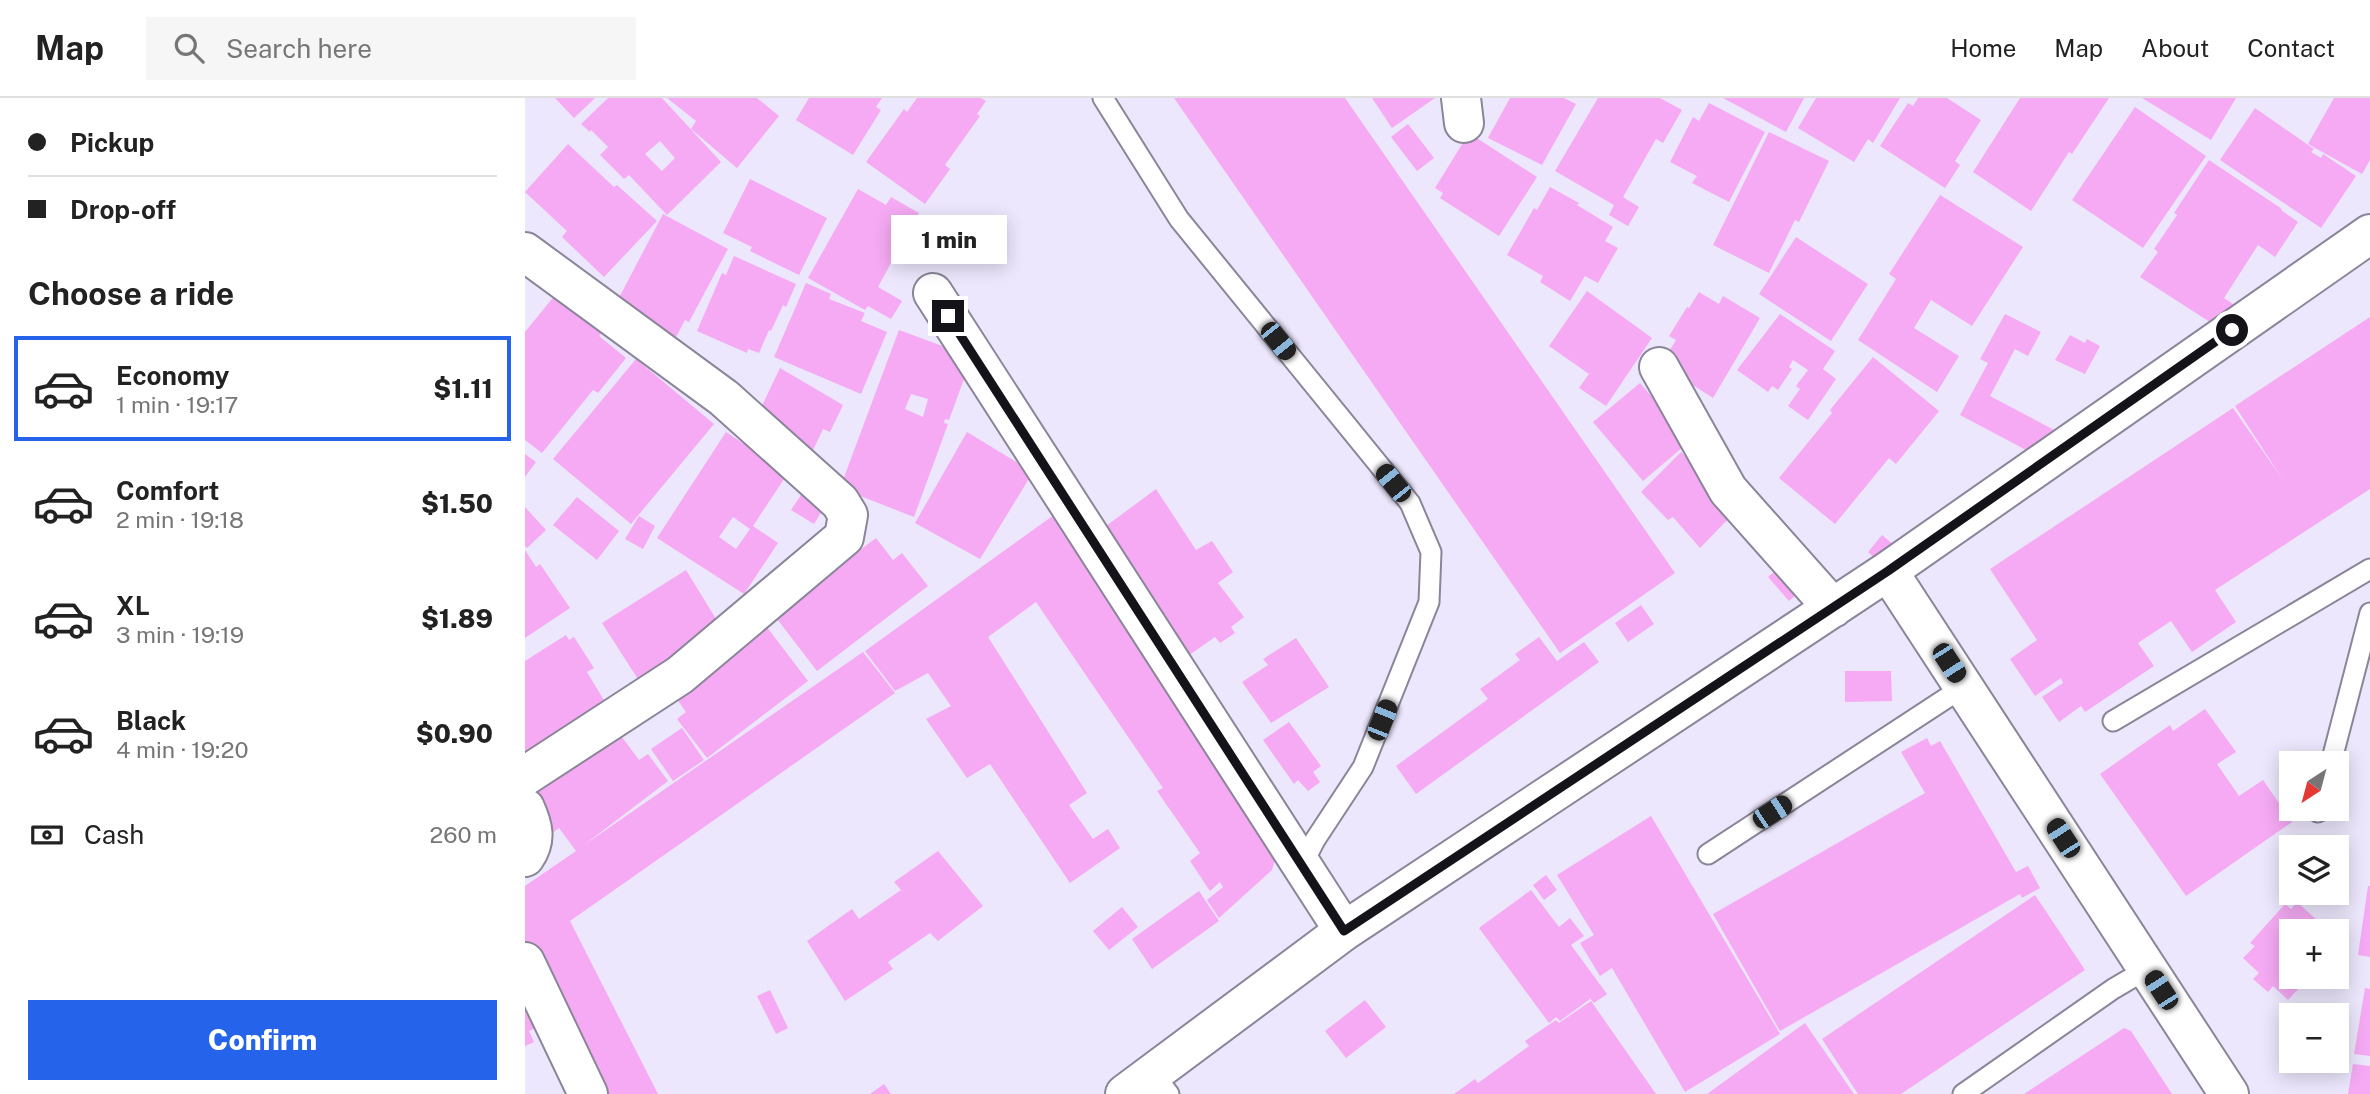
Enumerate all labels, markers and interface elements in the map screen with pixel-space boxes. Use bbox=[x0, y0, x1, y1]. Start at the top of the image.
search box bbox=[146, 17, 636, 80]
text: Map bbox=[35, 29, 104, 67]
icon: search bbox=[170, 29, 208, 67]
text: Search here bbox=[226, 33, 372, 64]
text: Home bbox=[1950, 34, 2016, 62]
text: Map bbox=[2054, 34, 2103, 62]
text: About bbox=[2141, 34, 2209, 62]
text: Contact bbox=[2247, 34, 2335, 62]
text: Pickup bbox=[70, 127, 154, 158]
text: Drop-off bbox=[70, 194, 176, 225]
callout: 1 min bbox=[890, 214, 1006, 264]
text: 1 min bbox=[921, 226, 977, 253]
text: Choose a ride bbox=[28, 275, 234, 312]
route end bbox=[932, 300, 964, 332]
route start bbox=[2216, 314, 2248, 346]
car bbox=[1257, 318, 1300, 364]
icon: car bbox=[32, 357, 95, 420]
text: Economy bbox=[116, 360, 229, 391]
text: $1.11 bbox=[433, 373, 493, 404]
text: 1 min · 19:17 bbox=[116, 391, 238, 418]
car bbox=[1372, 460, 1415, 506]
icon: car bbox=[32, 472, 95, 535]
text: Comfort bbox=[116, 475, 219, 506]
text: $1.50 bbox=[421, 488, 493, 519]
text: 2 min · 19:18 bbox=[116, 506, 244, 533]
icon: car bbox=[32, 587, 95, 650]
text: XL bbox=[116, 590, 150, 621]
text: $1.89 bbox=[421, 603, 493, 634]
text: 3 min · 19:19 bbox=[116, 621, 244, 648]
car bbox=[1929, 640, 1970, 686]
car bbox=[1365, 697, 1400, 743]
icon: car bbox=[32, 702, 95, 765]
text: Black bbox=[116, 705, 186, 736]
text: $0.90 bbox=[416, 718, 493, 749]
text: 4 min · 19:20 bbox=[116, 736, 249, 763]
north arrow bbox=[2279, 751, 2349, 821]
map controls bbox=[2279, 751, 2349, 1073]
car bbox=[1749, 792, 1796, 832]
car bbox=[2043, 815, 2084, 861]
icon: cash bbox=[28, 816, 66, 854]
text: Cash bbox=[84, 819, 144, 850]
text: 260 m bbox=[430, 821, 497, 848]
button: layers bbox=[2279, 835, 2349, 905]
button: + bbox=[2279, 919, 2349, 989]
car bbox=[2141, 967, 2182, 1013]
button: Confirm bbox=[28, 1000, 497, 1080]
button: − bbox=[2279, 1003, 2349, 1073]

